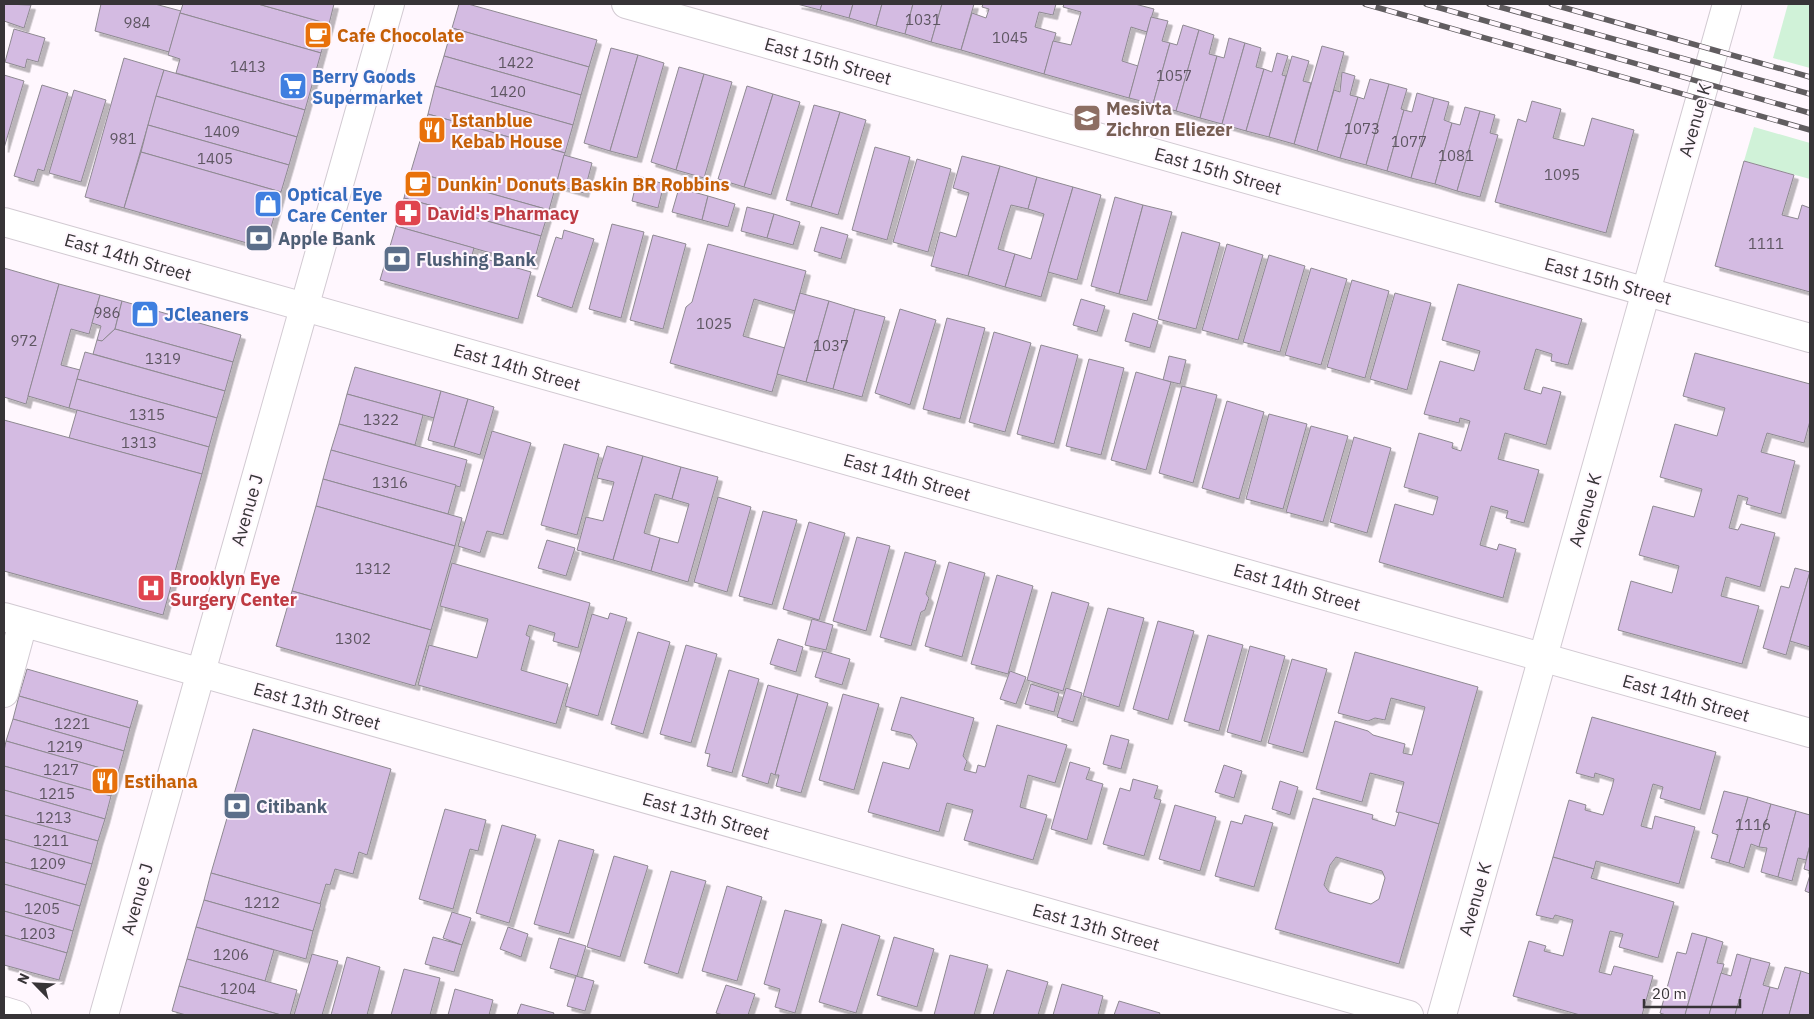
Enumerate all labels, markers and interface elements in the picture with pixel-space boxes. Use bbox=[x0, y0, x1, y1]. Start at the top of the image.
house number: 1031 bbox=[905, 10, 941, 29]
house number: 984 bbox=[123, 13, 151, 32]
cafe icon: Cafe Chocolate bbox=[303, 20, 333, 50]
place label: Cafe Chocolate bbox=[337, 24, 464, 47]
house number: 1045 bbox=[992, 28, 1028, 47]
street label: East 15th Street bbox=[762, 32, 894, 90]
house number: 1422 bbox=[498, 53, 534, 72]
house number: 1413 bbox=[230, 57, 266, 76]
place label: Berry Goods Supermarket bbox=[312, 65, 423, 109]
house number: 1057 bbox=[1156, 66, 1192, 85]
supermarket icon: Berry Goods Supermarket bbox=[278, 71, 308, 101]
street label: Avenue K bbox=[1674, 80, 1717, 160]
house number: 1420 bbox=[490, 82, 526, 101]
place label: Mesivta Zichron Eliezer bbox=[1106, 97, 1232, 141]
school or university icon: Mesivta Zichron Eliezer bbox=[1072, 103, 1102, 133]
place label: Istanblue Kebab House bbox=[451, 109, 563, 153]
restaurant icon: Istanblue Kebab House bbox=[417, 115, 447, 145]
house number: 1073 bbox=[1344, 119, 1380, 138]
house number: 1409 bbox=[204, 122, 240, 141]
house number: 981 bbox=[109, 129, 137, 148]
house number: 1077 bbox=[1391, 132, 1427, 151]
street label: East 15th Street bbox=[1152, 142, 1284, 200]
house number: 1081 bbox=[1438, 146, 1474, 165]
house number: 1405 bbox=[197, 149, 233, 168]
house number: 1095 bbox=[1544, 165, 1580, 184]
cafe icon: Dunkin' Donuts Baskin BR Robbins bbox=[403, 169, 433, 199]
place label: Dunkin' Donuts Baskin BR Robbins bbox=[437, 173, 730, 196]
place label: Optical Eye Care Center bbox=[287, 183, 387, 227]
shop icon: Optical Eye Care Center bbox=[253, 189, 283, 219]
pharmacy icon: David's Pharmacy bbox=[393, 198, 423, 228]
place label: David's Pharmacy bbox=[427, 202, 579, 225]
bank icon: Apple Bank bbox=[244, 223, 274, 253]
place label: Apple Bank bbox=[278, 227, 376, 250]
street label: East 14th Street bbox=[62, 228, 194, 286]
house number: 1111 bbox=[1748, 234, 1784, 253]
bank icon: Flushing Bank bbox=[382, 244, 412, 274]
place label: Flushing Bank bbox=[416, 248, 537, 271]
street label: East 15th Street bbox=[1542, 252, 1674, 310]
shop icon: JCleaners bbox=[130, 299, 160, 329]
house number: 986 bbox=[93, 303, 121, 322]
place label: JCleaners bbox=[164, 303, 249, 326]
house number: 1025 bbox=[696, 314, 732, 333]
house number: 972 bbox=[10, 331, 38, 350]
house number: 1037 bbox=[813, 336, 849, 355]
street label: East 14th Street bbox=[451, 338, 583, 396]
house number: 1319 bbox=[145, 349, 181, 368]
house number: 1315 bbox=[129, 405, 165, 424]
house number: 1322 bbox=[363, 410, 399, 429]
house number: 1313 bbox=[121, 433, 157, 452]
street label: East 14th Street bbox=[841, 448, 973, 506]
street label: Avenue K bbox=[1564, 470, 1607, 550]
street label: Avenue J bbox=[226, 471, 268, 549]
house number: 1316 bbox=[372, 473, 408, 492]
street label: East 14th Street bbox=[1231, 558, 1363, 616]
house number: 1312 bbox=[355, 559, 391, 578]
place label: Brooklyn Eye Surgery Center bbox=[170, 567, 297, 611]
hospital icon: Brooklyn Eye Surgery Center bbox=[136, 573, 166, 603]
house number: 1302 bbox=[335, 629, 371, 648]
street label: East 14th Street bbox=[1620, 669, 1752, 727]
street label: East 13th Street bbox=[251, 677, 383, 735]
house number: 1221 bbox=[54, 714, 90, 733]
house number: 1219 bbox=[47, 737, 83, 756]
house number: 1217 bbox=[43, 760, 79, 779]
restaurant icon: Estihana bbox=[90, 766, 120, 796]
place label: Estihana bbox=[124, 770, 198, 793]
house number: 1215 bbox=[39, 784, 75, 803]
street label: East 13th Street bbox=[640, 787, 772, 845]
bank icon: Citibank bbox=[222, 791, 252, 821]
place label: Citibank bbox=[256, 795, 328, 818]
house number: 1213 bbox=[36, 808, 72, 827]
house number: 1116 bbox=[1735, 815, 1771, 834]
house number: 1211 bbox=[33, 831, 69, 850]
house number: 1209 bbox=[30, 854, 66, 873]
street label: Avenue K bbox=[1454, 859, 1497, 939]
street label: Avenue J bbox=[116, 860, 158, 938]
house number: 1212 bbox=[244, 893, 280, 912]
street label: East 13th Street bbox=[1030, 898, 1162, 956]
house number: 1205 bbox=[24, 899, 60, 918]
house number: 1203 bbox=[20, 924, 56, 943]
house number: 1206 bbox=[213, 945, 249, 964]
north arrow bbox=[10, 959, 60, 1009]
text: N bbox=[13, 970, 33, 987]
scale bar bbox=[1644, 976, 1740, 1008]
house number: 1204 bbox=[220, 979, 256, 998]
text: 20 m bbox=[1652, 984, 1687, 1003]

